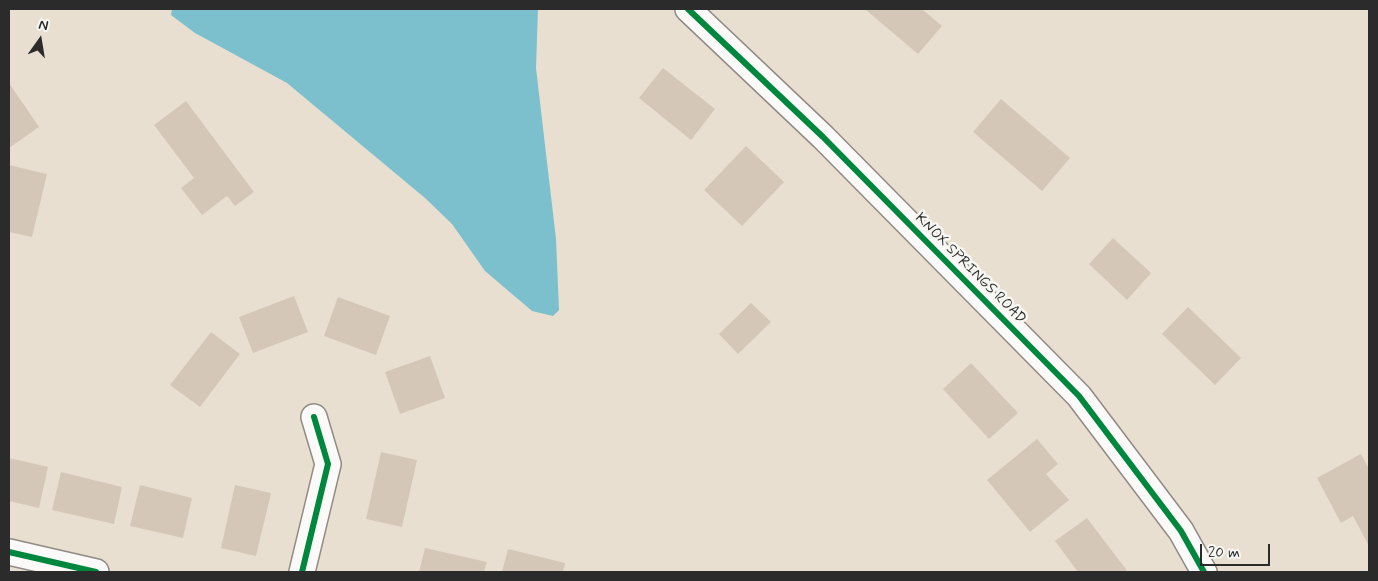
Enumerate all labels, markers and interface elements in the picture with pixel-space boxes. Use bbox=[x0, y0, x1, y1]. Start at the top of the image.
north arrow bbox=[15, 15, 65, 65]
text: N bbox=[37, 16, 50, 35]
street label: KNOX SPRINGS ROAD bbox=[911, 210, 1029, 328]
scale bar bbox=[1203, 534, 1273, 566]
text: 20 m bbox=[1208, 543, 1240, 563]

